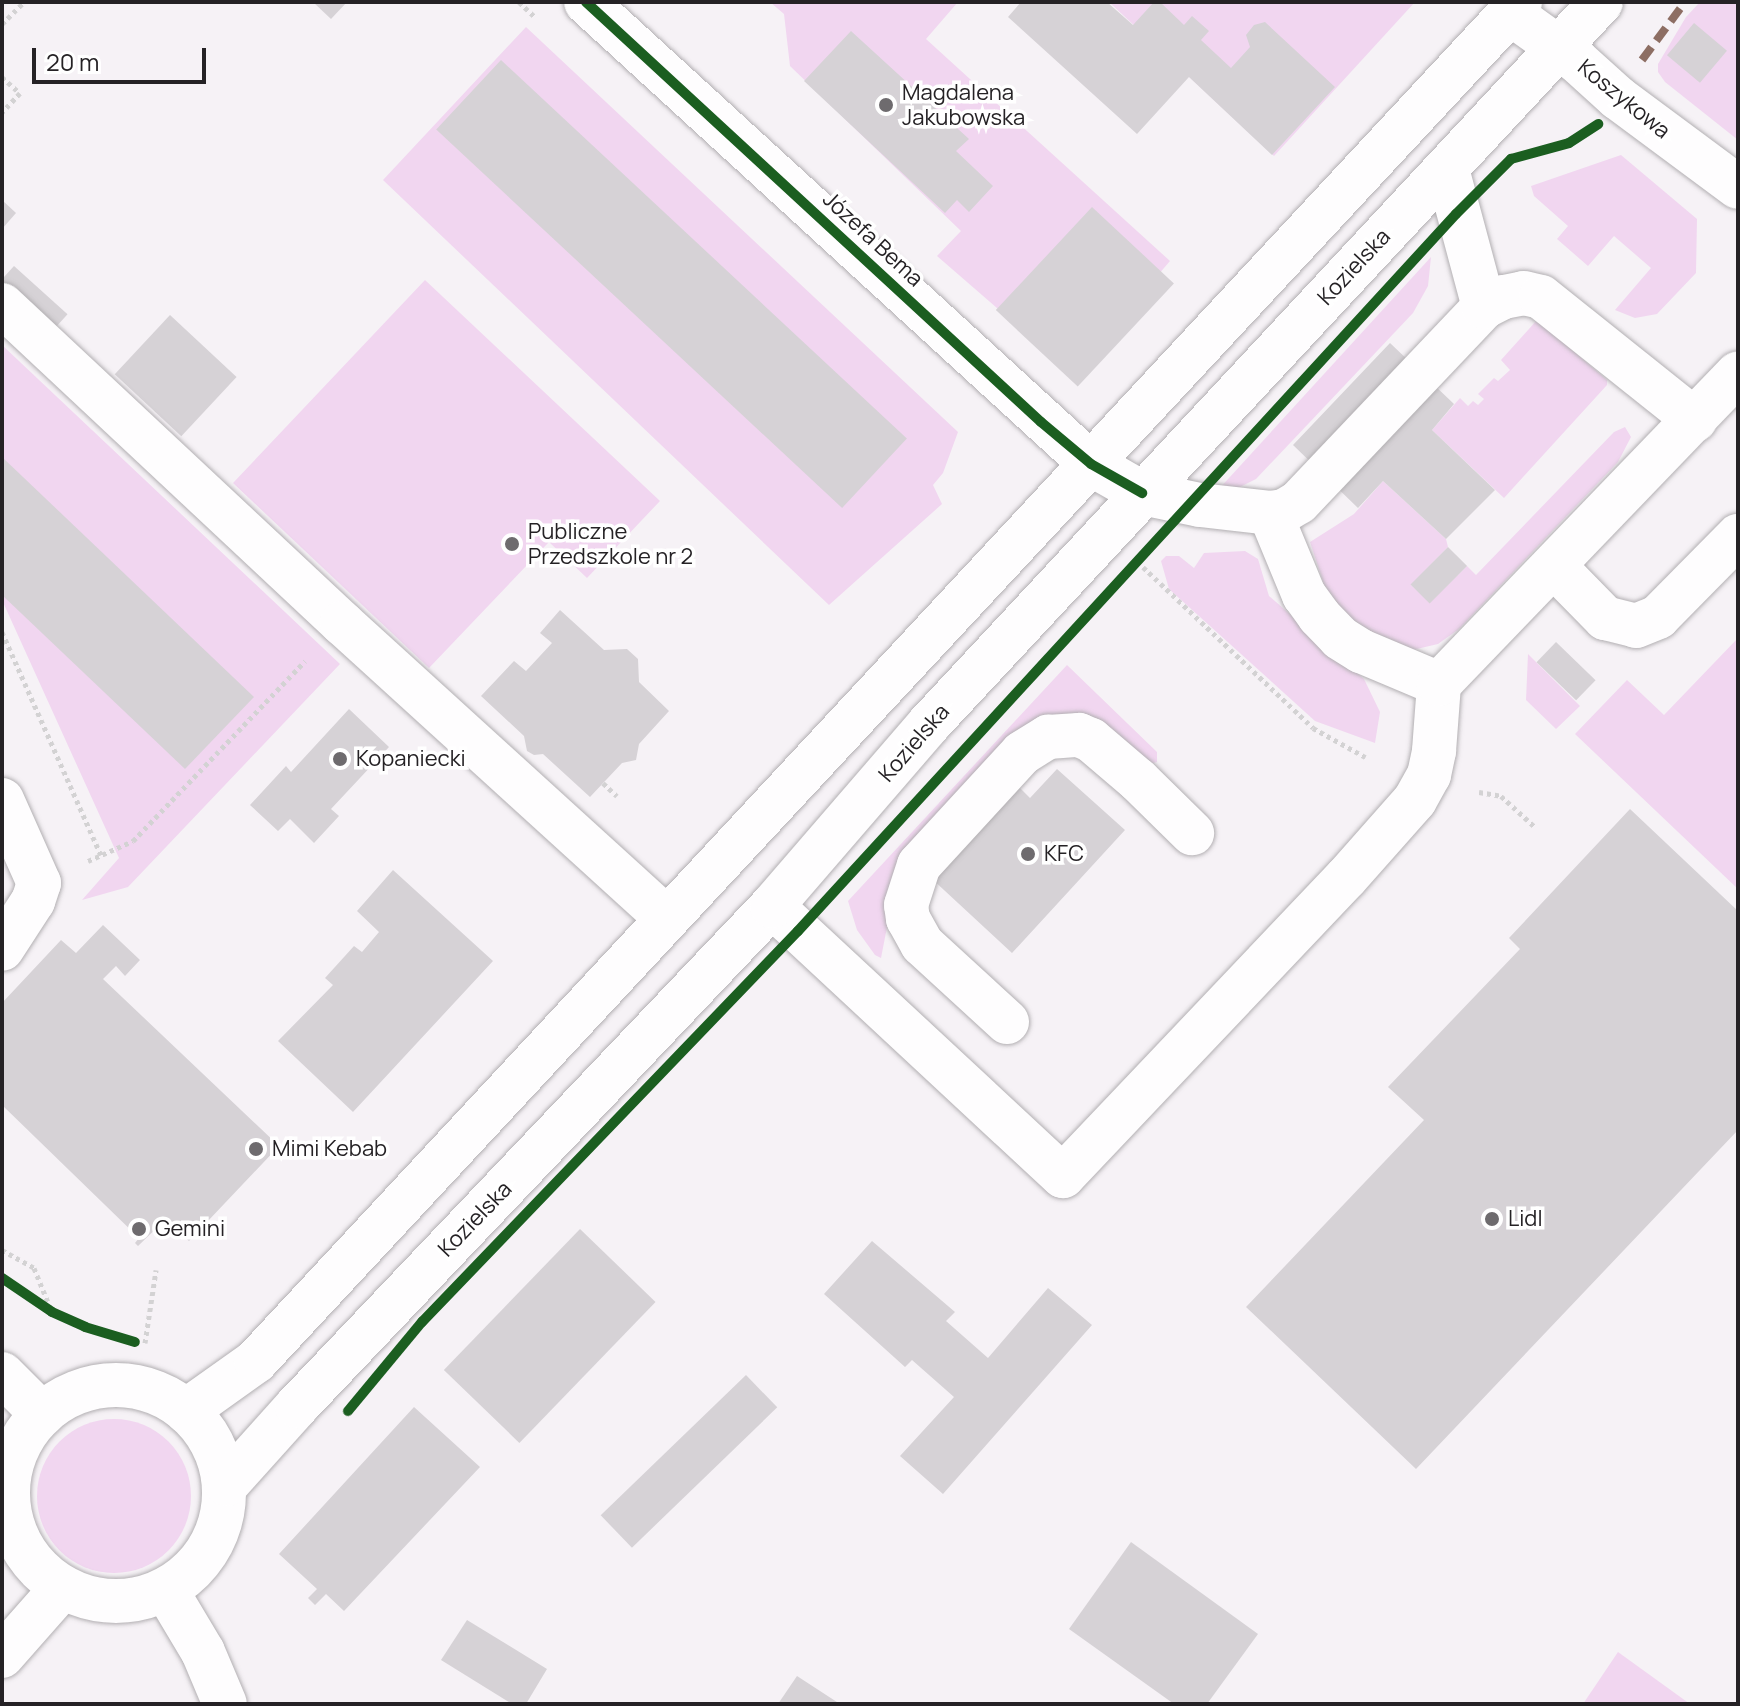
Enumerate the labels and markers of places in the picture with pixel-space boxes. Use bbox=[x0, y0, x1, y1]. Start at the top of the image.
place label: Magdalena Jakubowska bbox=[902, 79, 1025, 130]
marker: Magdalena Jakubowska bbox=[877, 96, 895, 114]
place label: Publiczne Przedszkole nr 2 bbox=[528, 518, 693, 570]
marker: Publiczne Przedszkole nr 2 bbox=[503, 535, 521, 553]
place label: Kopaniecki bbox=[356, 746, 466, 772]
marker: Kopaniecki bbox=[331, 750, 349, 768]
place label: KFC bbox=[1044, 841, 1084, 867]
marker: KFC bbox=[1019, 845, 1037, 863]
place label: Mimi Kebab bbox=[272, 1136, 387, 1162]
marker: Mimi Kebab bbox=[247, 1140, 265, 1158]
place label: Lidl bbox=[1508, 1206, 1543, 1232]
marker: Lidl bbox=[1483, 1210, 1501, 1228]
place label: Gemini bbox=[155, 1216, 225, 1242]
marker: Gemini bbox=[130, 1220, 148, 1238]

